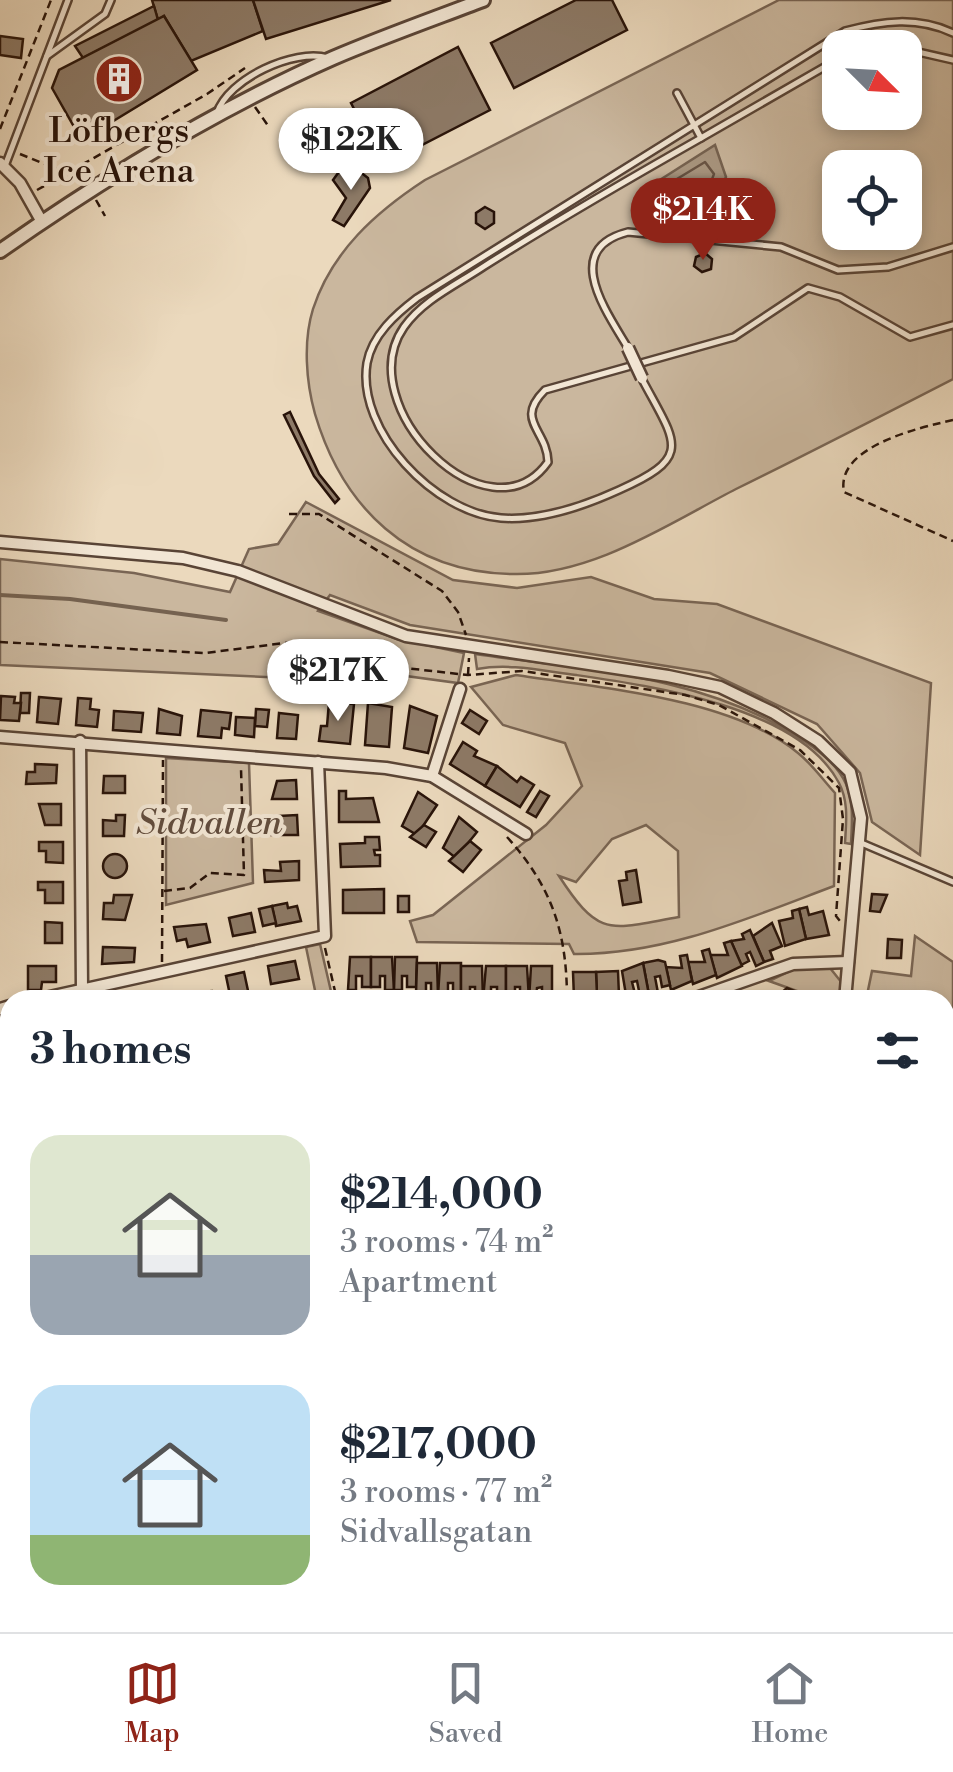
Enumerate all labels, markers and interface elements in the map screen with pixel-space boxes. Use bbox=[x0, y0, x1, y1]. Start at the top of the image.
north arrow bbox=[822, 30, 922, 130]
map controls bbox=[822, 30, 922, 250]
building icon: Löfbergs Ice Arena bbox=[93, 53, 145, 105]
pin: $122K bbox=[281, 108, 421, 193]
place label: Löfbergs Ice Arena bbox=[44, 110, 195, 193]
text: $122K bbox=[301, 120, 401, 160]
button: locate bbox=[822, 150, 922, 250]
pin: $214K bbox=[633, 178, 773, 263]
text: $214K bbox=[653, 190, 753, 230]
pin: $217K bbox=[268, 639, 408, 724]
text: $217K bbox=[289, 651, 387, 691]
park label: Sidvallen bbox=[136, 802, 282, 845]
icon: filters bbox=[870, 1023, 925, 1078]
text: 3 homes bbox=[30, 1024, 192, 1077]
text: $214,000 bbox=[340, 1169, 543, 1222]
icon: home bbox=[110, 1175, 230, 1295]
text: 3 rooms · 74 m² bbox=[340, 1222, 553, 1262]
text: Apartment bbox=[340, 1262, 497, 1302]
text: $217,000 bbox=[340, 1419, 537, 1472]
icon: home bbox=[110, 1425, 230, 1545]
text: 3 rooms · 77 m² bbox=[340, 1472, 552, 1512]
text: Sidvallsgatan bbox=[340, 1512, 532, 1552]
tab: Map bbox=[125, 1656, 180, 1751]
tab: Saved bbox=[429, 1656, 502, 1751]
tab: Home bbox=[752, 1656, 828, 1751]

